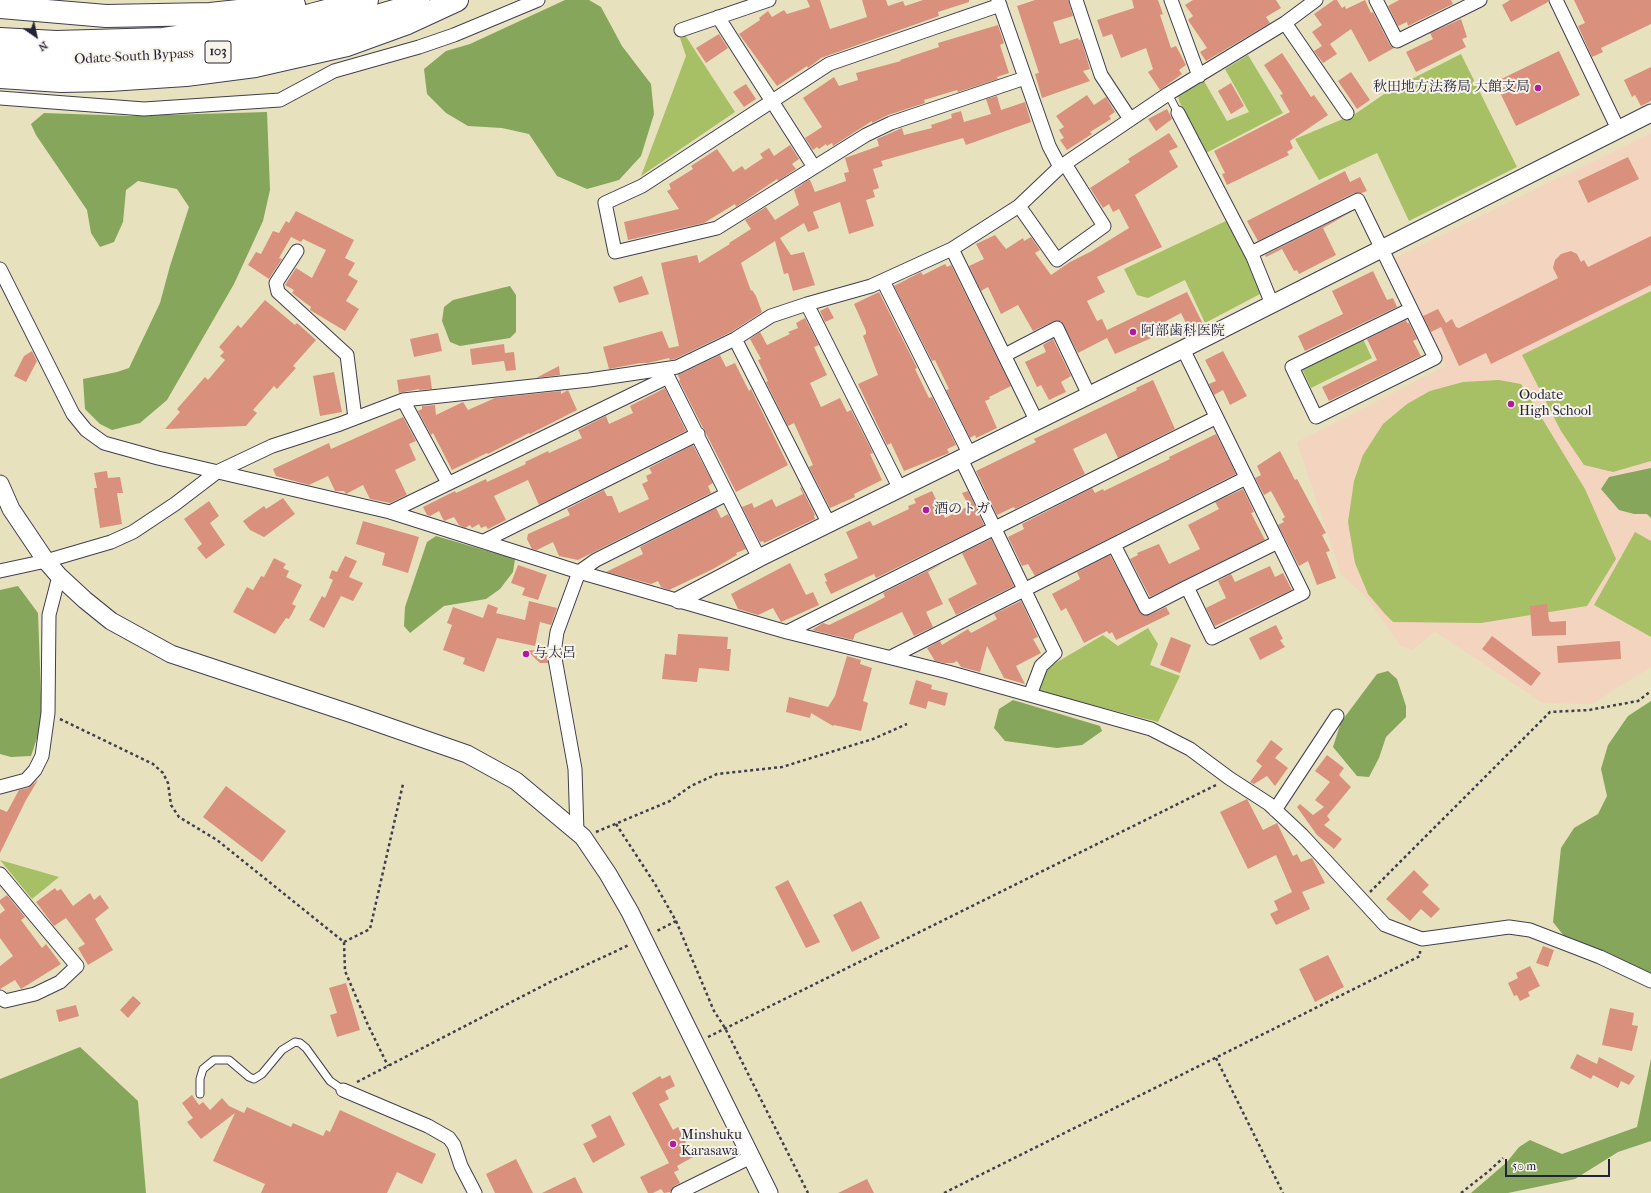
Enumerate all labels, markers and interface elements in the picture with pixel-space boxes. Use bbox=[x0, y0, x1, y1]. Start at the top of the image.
north arrow bbox=[16, 16, 56, 56]
text: N bbox=[36, 39, 50, 54]
road number: 103 bbox=[205, 41, 231, 63]
street label: Odate-South Bypass bbox=[74, 45, 194, 69]
place label: 秋田地方法務局 大館支局 bbox=[1373, 80, 1530, 96]
marker: 秋田地方法務局 大館支局 bbox=[1533, 83, 1543, 93]
place label: 阿部歯科医院 bbox=[1141, 324, 1225, 340]
marker: 阿部歯科医院 bbox=[1128, 327, 1138, 337]
place label: Oodate High School bbox=[1519, 388, 1592, 420]
marker: Oodate High School bbox=[1506, 399, 1516, 409]
place label: 酒のトガ bbox=[934, 502, 990, 518]
marker: 酒のトガ bbox=[921, 505, 931, 515]
place label: 与太呂 bbox=[534, 646, 576, 662]
marker: 与太呂 bbox=[521, 649, 531, 659]
place label: Minshuku Karasawa bbox=[681, 1128, 742, 1160]
marker: Minshuku Karasawa bbox=[668, 1139, 678, 1149]
scale bar bbox=[1507, 1151, 1612, 1177]
text: 50 m bbox=[1512, 1159, 1536, 1173]

